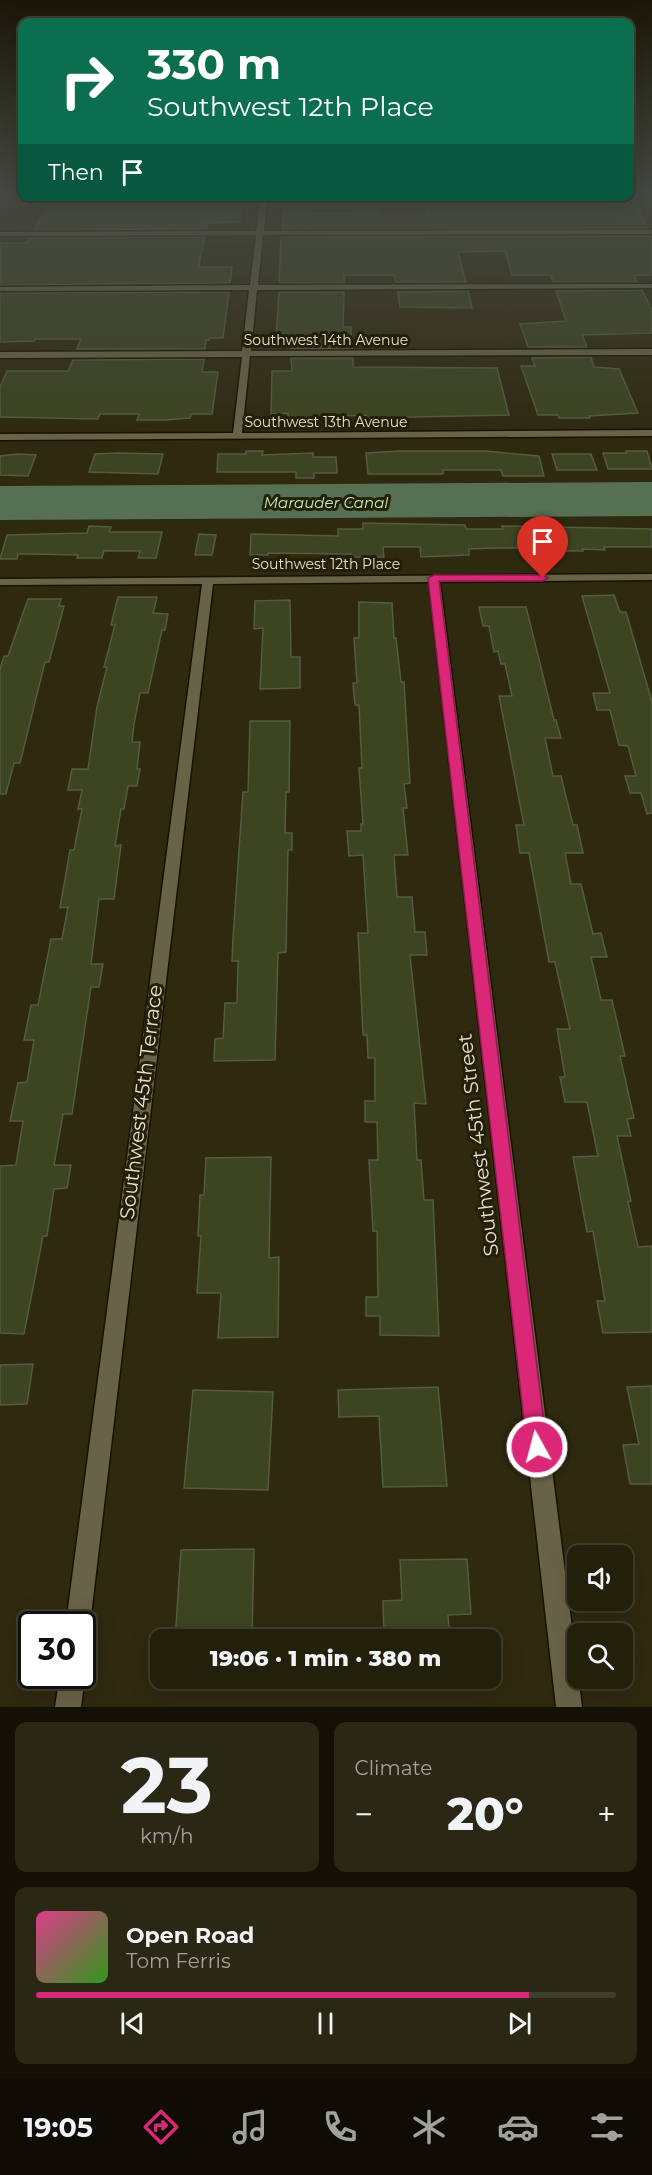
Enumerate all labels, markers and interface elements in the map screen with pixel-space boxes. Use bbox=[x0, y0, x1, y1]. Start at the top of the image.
text: 330 m bbox=[147, 38, 281, 90]
icon: right bbox=[48, 42, 126, 120]
text: Southwest 12th Place bbox=[147, 90, 434, 123]
icon: arrive bbox=[116, 156, 149, 189]
text: Then bbox=[48, 159, 104, 186]
street label: Southwest 14th Avenue bbox=[244, 331, 408, 349]
street label: Southwest 13th Avenue bbox=[244, 413, 408, 431]
water label: Marauder Canal bbox=[264, 493, 388, 512]
pin bbox=[517, 516, 568, 578]
icon: arrive bbox=[526, 525, 559, 558]
street label: Southwest 12th Place bbox=[252, 555, 400, 573]
street label: Southwest 45th Terrace bbox=[115, 983, 167, 1221]
street label: Southwest 45th Street bbox=[452, 1032, 504, 1258]
position arrow bbox=[505, 1415, 569, 1479]
map controls bbox=[567, 1545, 633, 1689]
button: sound bbox=[567, 1545, 633, 1611]
speed limit sign: 30 bbox=[18, 1611, 96, 1689]
button: search bbox=[567, 1623, 633, 1689]
text: 19:06 · 1 min · 380 m bbox=[210, 1645, 441, 1672]
text: 23 bbox=[121, 1737, 213, 1833]
text: Climate bbox=[355, 1756, 432, 1780]
text: 20° bbox=[447, 1786, 524, 1841]
text: − bbox=[355, 1794, 373, 1834]
text: + bbox=[597, 1794, 616, 1834]
text: km/h bbox=[140, 1824, 193, 1848]
text: Open Road bbox=[126, 1922, 254, 1949]
text: Tom Ferris bbox=[126, 1949, 231, 1973]
icon: previous bbox=[116, 2007, 149, 2040]
icon: pause bbox=[309, 2007, 342, 2040]
icon: next bbox=[503, 2007, 536, 2040]
icon: directions bbox=[140, 2106, 182, 2148]
icon: music bbox=[229, 2106, 271, 2148]
icon: phone bbox=[319, 2106, 361, 2148]
icon: climate bbox=[408, 2106, 450, 2148]
icon: car bbox=[497, 2106, 539, 2148]
icon: filters bbox=[586, 2106, 628, 2148]
text: 19:05 bbox=[24, 2111, 93, 2144]

